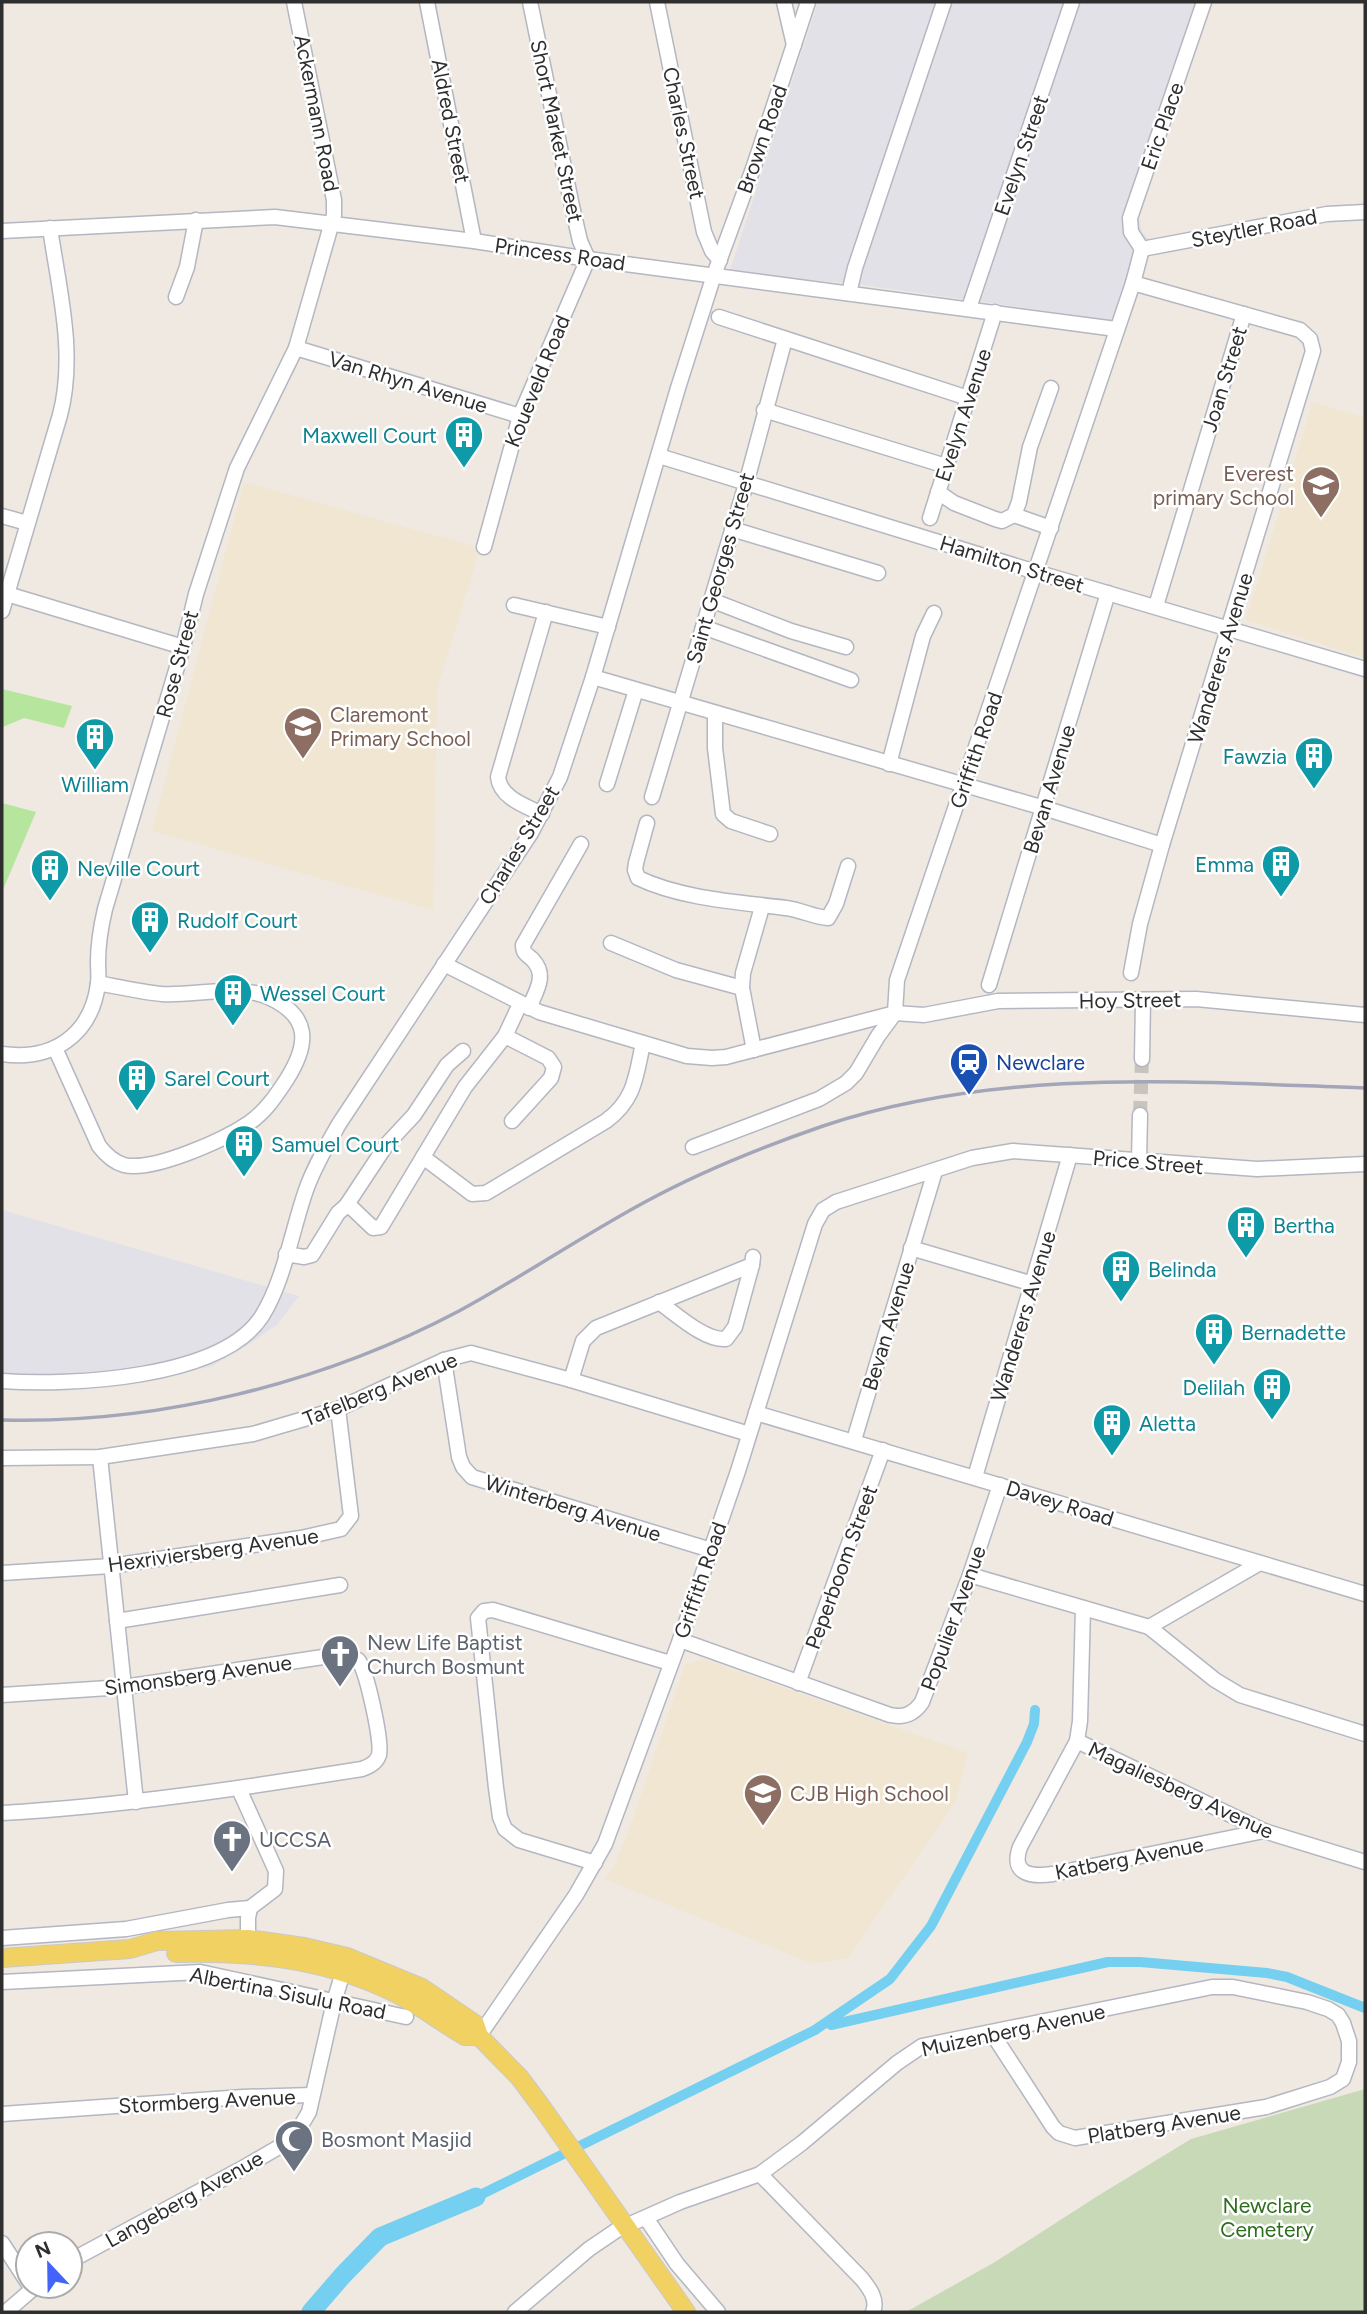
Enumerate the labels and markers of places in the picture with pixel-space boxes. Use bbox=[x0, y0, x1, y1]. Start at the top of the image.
building icon: Maxwell Court bbox=[443, 414, 485, 469]
place label: Maxwell Court bbox=[302, 423, 437, 448]
place label: Everest primary School bbox=[1153, 461, 1294, 510]
school or university icon: Everest primary School bbox=[1300, 464, 1342, 519]
place label: Claremont Primary School bbox=[330, 702, 471, 751]
school or university icon: Claremont Primary School bbox=[282, 705, 324, 760]
building icon: William bbox=[74, 716, 116, 771]
building icon: Fawzia bbox=[1293, 735, 1335, 790]
place label: Fawzia bbox=[1223, 744, 1287, 769]
place label: William bbox=[61, 772, 129, 797]
building icon: Emma bbox=[1260, 843, 1302, 898]
building icon: Neville Court bbox=[29, 847, 71, 902]
place label: Emma bbox=[1195, 852, 1254, 877]
place label: Neville Court bbox=[77, 856, 200, 881]
building icon: Rudolf Court bbox=[129, 899, 171, 954]
place label: Rudolf Court bbox=[177, 908, 298, 933]
building icon: Wessel Court bbox=[212, 972, 254, 1027]
place label: Wessel Court bbox=[260, 981, 386, 1006]
station icon: Newclare bbox=[948, 1041, 990, 1096]
place label: Newclare bbox=[996, 1050, 1085, 1075]
building icon: Sarel Court bbox=[116, 1057, 158, 1112]
place label: Sarel Court bbox=[164, 1066, 270, 1091]
building icon: Samuel Court bbox=[223, 1123, 265, 1178]
place label: Samuel Court bbox=[271, 1132, 400, 1157]
building icon: Bertha bbox=[1225, 1204, 1267, 1259]
place label: Bertha bbox=[1273, 1213, 1335, 1238]
building icon: Belinda bbox=[1100, 1248, 1142, 1303]
place label: Belinda bbox=[1148, 1257, 1217, 1282]
building icon: Bernadette bbox=[1193, 1311, 1235, 1366]
place label: Bernadette bbox=[1241, 1320, 1346, 1345]
building icon: Delilah bbox=[1251, 1366, 1293, 1421]
place label: Delilah bbox=[1183, 1375, 1245, 1400]
building icon: Aletta bbox=[1091, 1402, 1133, 1457]
place label: Aletta bbox=[1139, 1411, 1196, 1436]
place label: New Life Baptist Church Bosmunt bbox=[367, 1630, 525, 1679]
church icon: New Life Baptist Church Bosmunt bbox=[319, 1633, 361, 1688]
school or university icon: CJB High School bbox=[742, 1772, 784, 1827]
place label: CJB High School bbox=[790, 1781, 949, 1806]
church icon: UCCSA bbox=[211, 1818, 253, 1873]
place label: UCCSA bbox=[259, 1827, 331, 1852]
mosque icon: Bosmont Masjid bbox=[273, 2118, 315, 2173]
place label: Bosmont Masjid bbox=[321, 2127, 472, 2152]

